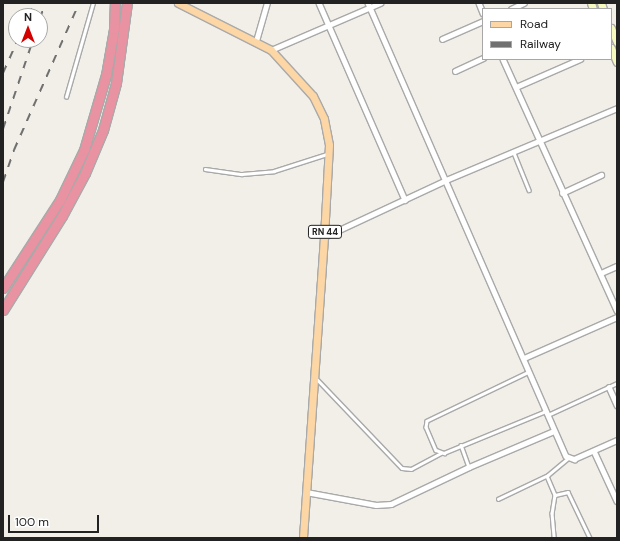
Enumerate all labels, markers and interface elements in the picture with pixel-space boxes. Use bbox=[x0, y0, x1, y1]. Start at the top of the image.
north arrow bbox=[8, 8, 48, 48]
legend bbox=[482, 8, 612, 60]
text: N bbox=[24, 10, 32, 24]
text: Road bbox=[520, 16, 548, 32]
text: Railway bbox=[520, 36, 561, 52]
road number: RN 44 bbox=[307, 225, 343, 239]
scale bar bbox=[10, 507, 101, 533]
text: 100 m bbox=[15, 514, 49, 530]

